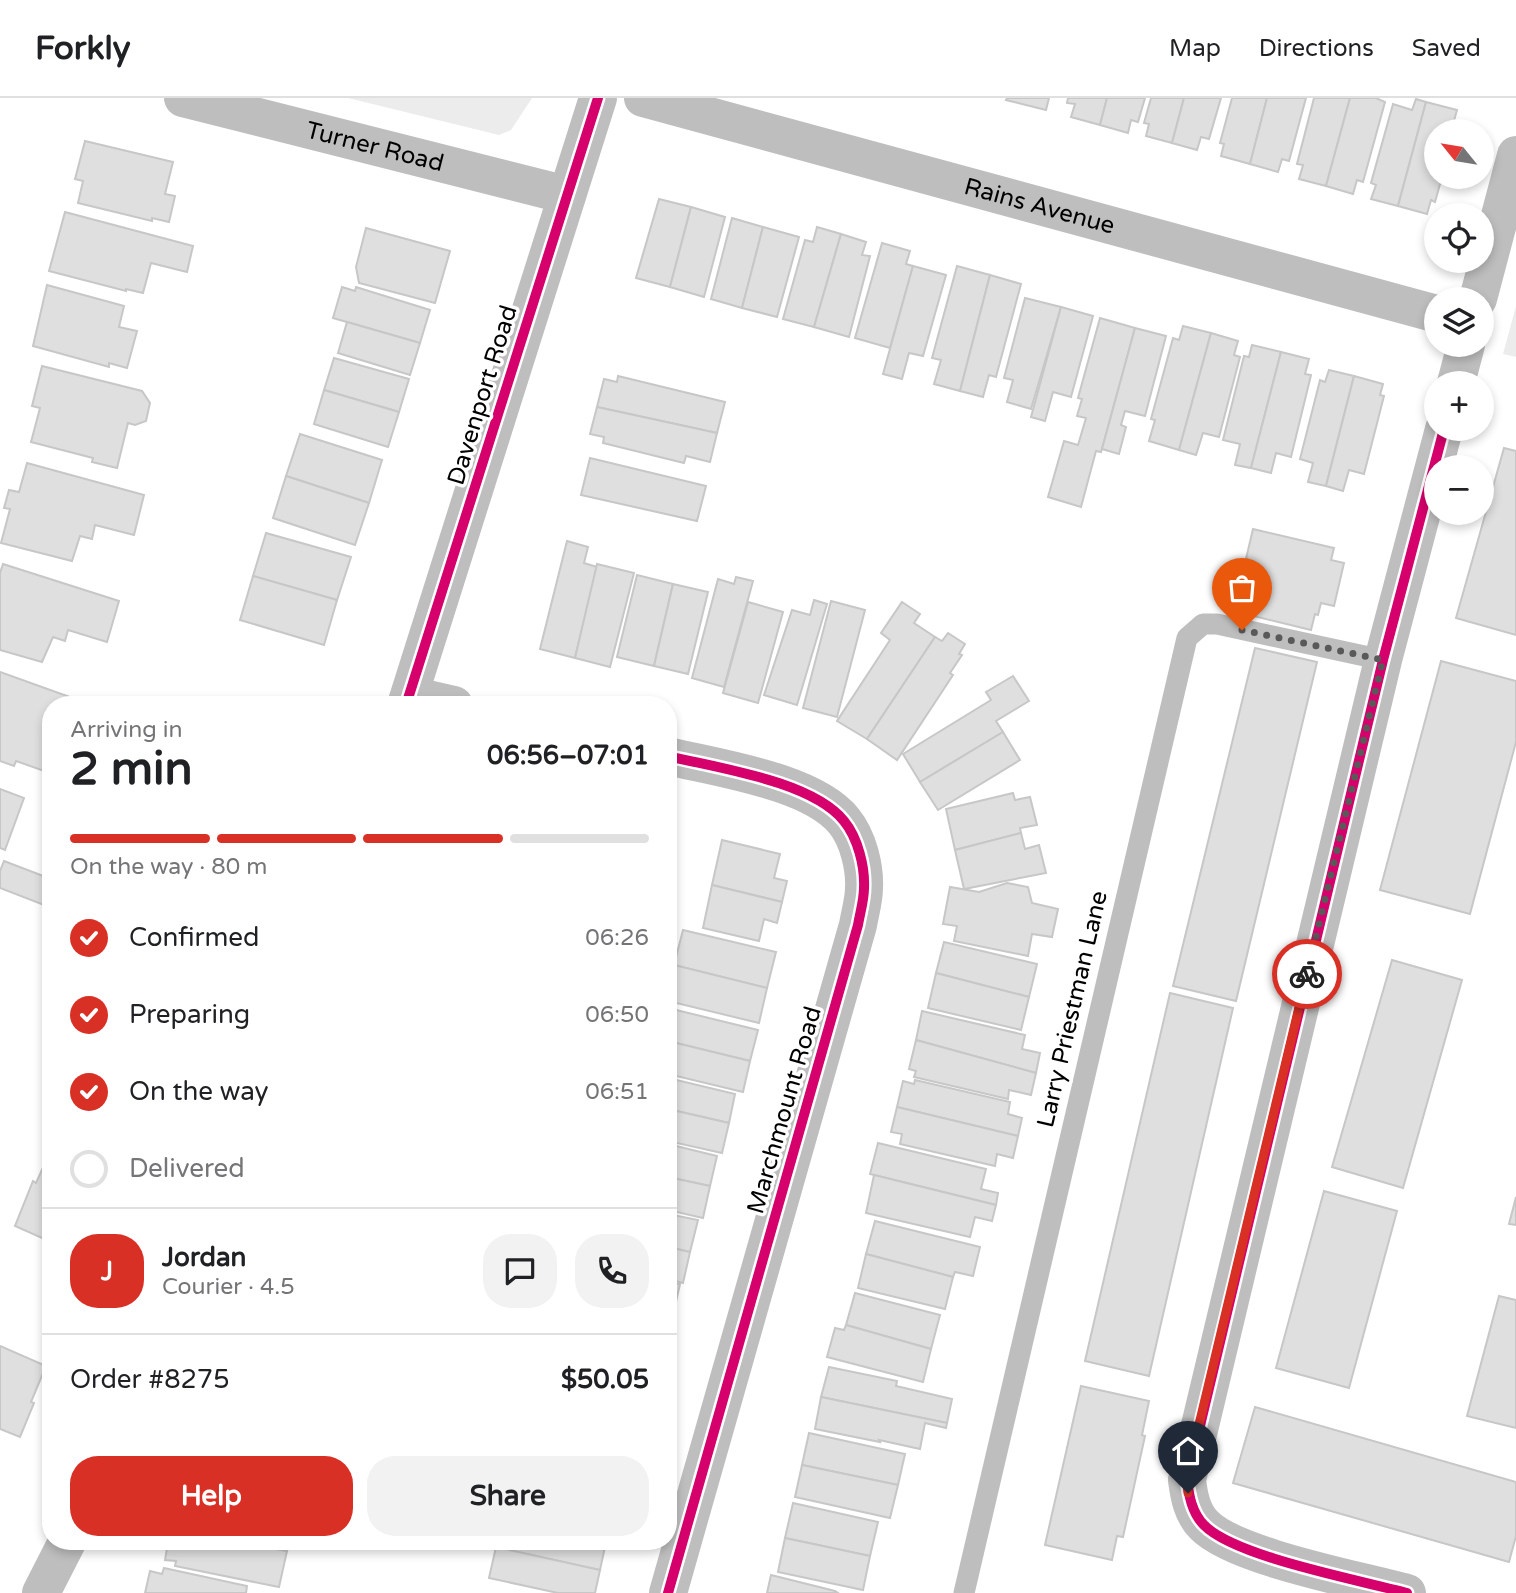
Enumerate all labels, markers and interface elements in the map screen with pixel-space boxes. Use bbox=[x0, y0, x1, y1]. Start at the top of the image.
text: Forkly bbox=[35, 29, 130, 68]
text: Map bbox=[1169, 34, 1221, 63]
text: Directions bbox=[1259, 34, 1374, 63]
text: Saved bbox=[1412, 34, 1481, 63]
street label: Turner Road bbox=[303, 116, 447, 178]
north arrow bbox=[1424, 119, 1494, 189]
map controls bbox=[1424, 119, 1494, 525]
street label: Rains Avenue bbox=[961, 172, 1118, 241]
button: locate bbox=[1424, 203, 1494, 273]
button: layers bbox=[1424, 287, 1494, 357]
street label: Davenport Road bbox=[441, 302, 524, 489]
button: + bbox=[1424, 371, 1494, 441]
button: − bbox=[1424, 455, 1494, 525]
pin bbox=[1212, 558, 1272, 630]
icon: bag bbox=[1223, 569, 1261, 607]
text: Arriving in bbox=[70, 716, 183, 744]
text: 06:56–07:01 bbox=[487, 740, 649, 771]
text: 2 min bbox=[70, 742, 193, 797]
text: On the way · 80 m bbox=[70, 853, 267, 881]
street label: Larry Priestman Lane bbox=[1031, 888, 1114, 1130]
icon: check bbox=[70, 919, 108, 957]
text: Confirmed bbox=[129, 922, 259, 953]
text: 06:26 bbox=[585, 924, 649, 952]
courier bbox=[1272, 939, 1342, 1009]
icon: bike bbox=[1288, 955, 1326, 993]
icon: check bbox=[70, 996, 108, 1034]
text: Preparing bbox=[129, 999, 250, 1030]
text: 06:50 bbox=[585, 1001, 649, 1029]
street label: Marchmount Road bbox=[741, 1003, 828, 1217]
icon: check bbox=[70, 1073, 108, 1111]
text: On the way bbox=[129, 1076, 269, 1107]
text: 06:51 bbox=[585, 1078, 649, 1106]
text: Delivered bbox=[129, 1153, 245, 1184]
button: chat bbox=[483, 1234, 557, 1308]
button: phone bbox=[575, 1234, 649, 1308]
text: Jordan bbox=[162, 1242, 246, 1273]
text: J bbox=[101, 1256, 113, 1287]
text: Courier · 4.5 bbox=[162, 1273, 295, 1301]
text: Order #8275 bbox=[70, 1364, 230, 1395]
text: $50.05 bbox=[561, 1364, 649, 1395]
pin bbox=[1158, 1421, 1218, 1493]
icon: home bbox=[1169, 1432, 1207, 1470]
button: Help bbox=[70, 1456, 353, 1536]
button: Share bbox=[367, 1456, 649, 1536]

